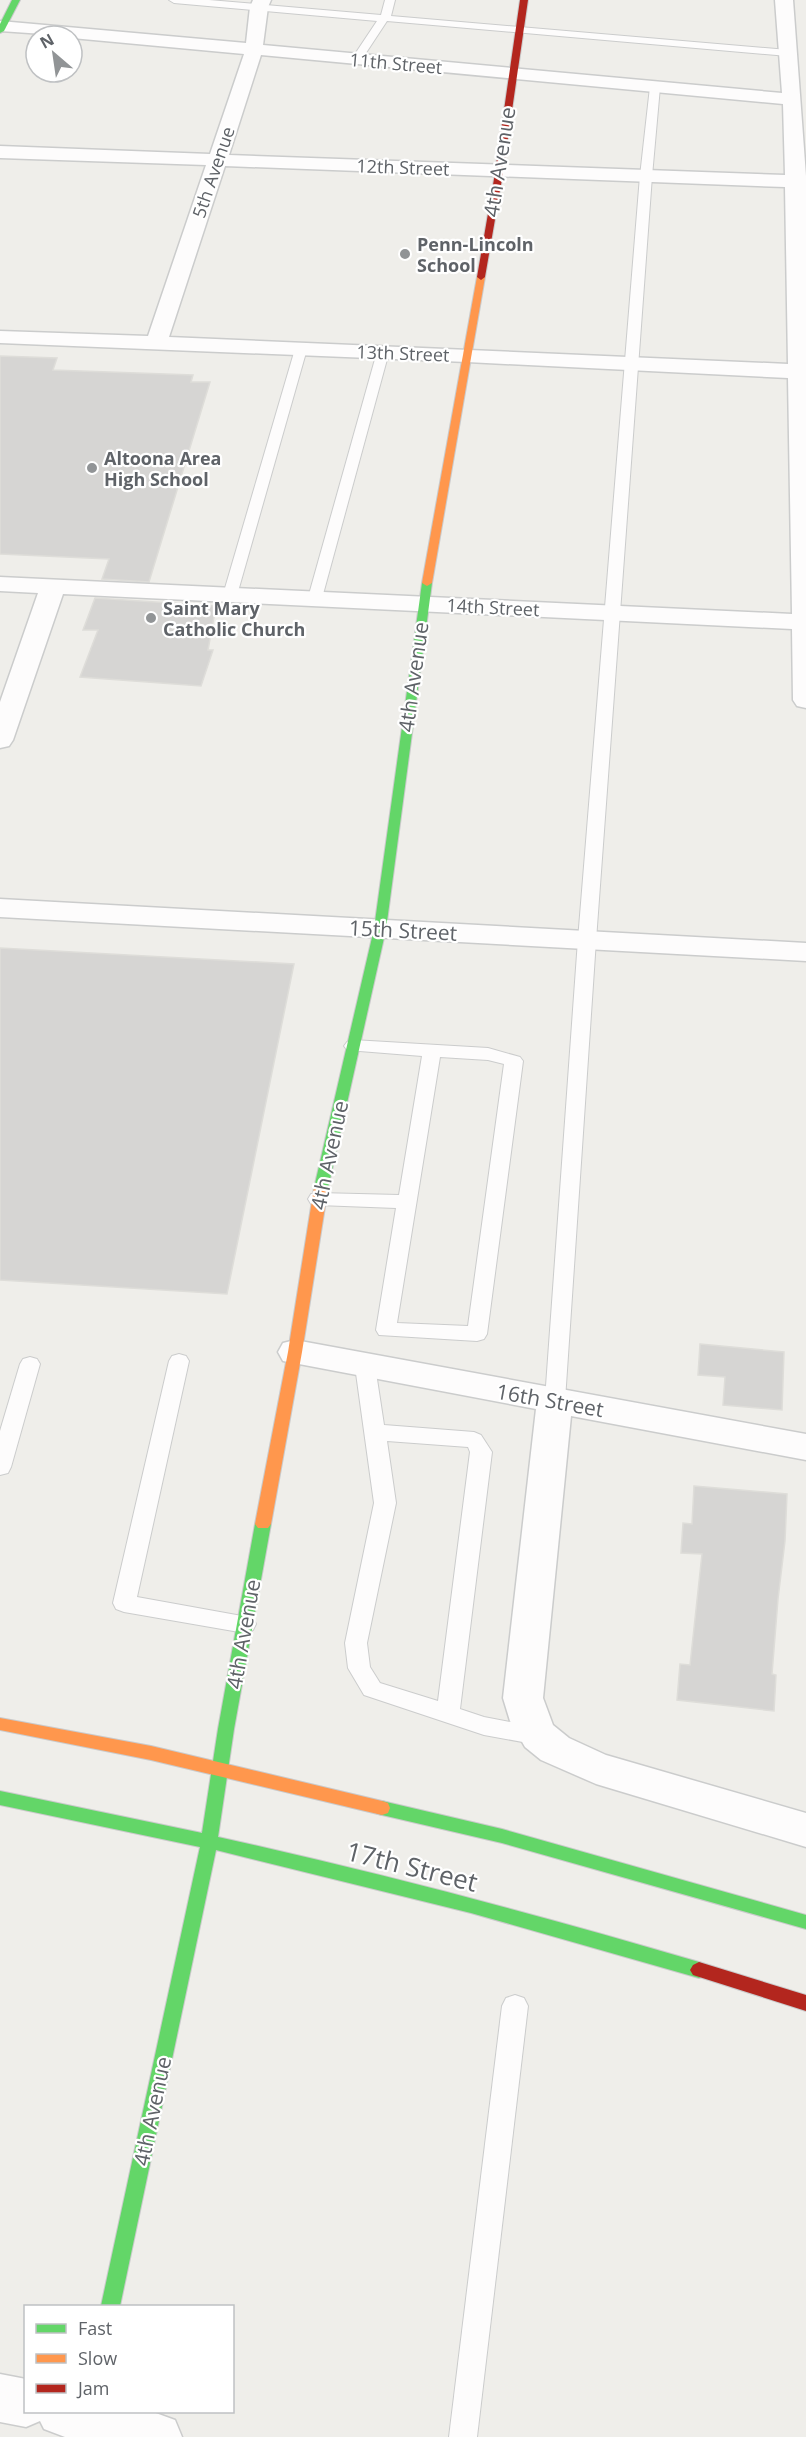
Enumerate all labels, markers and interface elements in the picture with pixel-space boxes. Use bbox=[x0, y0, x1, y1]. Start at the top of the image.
north arrow bbox=[24, 24, 84, 84]
text: N bbox=[36, 28, 58, 54]
street label: 11th Street bbox=[349, 47, 443, 79]
street label: 4th Avenue bbox=[476, 105, 522, 219]
street label: 5th Avenue bbox=[186, 123, 240, 221]
street label: 12th Street bbox=[356, 153, 450, 181]
place label: Penn-Lincoln School bbox=[417, 232, 534, 277]
marker: Penn-Lincoln School bbox=[398, 247, 412, 261]
street label: 13th Street bbox=[356, 339, 450, 367]
place label: Altoona Area High School bbox=[104, 446, 222, 491]
marker: Altoona Area High School bbox=[85, 461, 99, 475]
street label: 14th Street bbox=[446, 593, 540, 621]
place label: Saint Mary Catholic Church bbox=[163, 596, 305, 641]
marker: Saint Mary Catholic Church bbox=[144, 611, 158, 625]
street label: 4th Avenue bbox=[391, 620, 435, 734]
street label: 15th Street bbox=[348, 913, 458, 947]
street label: 4th Avenue bbox=[304, 1098, 354, 1212]
street label: 16th Street bbox=[494, 1377, 606, 1423]
street label: 4th Avenue bbox=[220, 1577, 266, 1691]
street label: 17th Street bbox=[342, 1832, 482, 1900]
street label: 4th Avenue bbox=[127, 2054, 177, 2168]
legend bbox=[24, 2305, 234, 2413]
text: Fast bbox=[78, 2316, 112, 2340]
text: Slow bbox=[78, 2346, 117, 2370]
text: Jam bbox=[76, 2376, 110, 2400]

